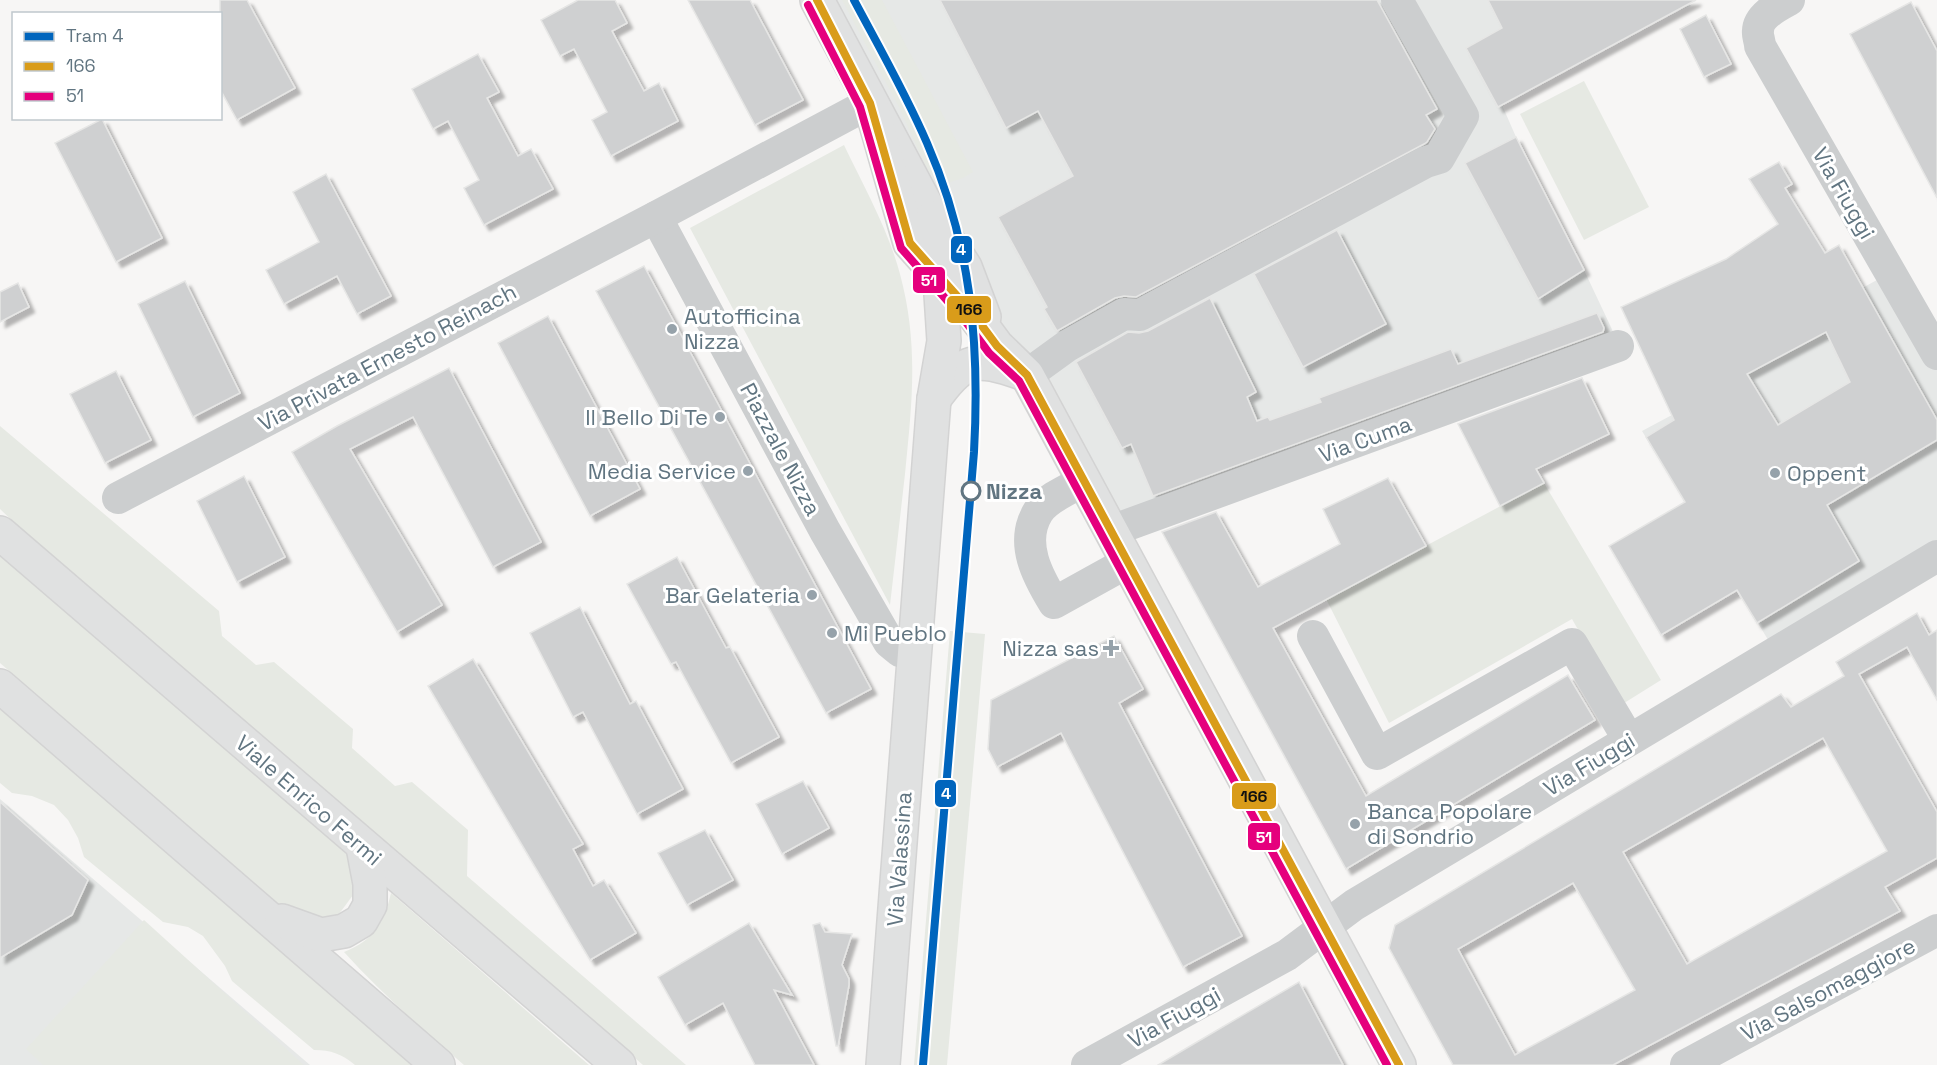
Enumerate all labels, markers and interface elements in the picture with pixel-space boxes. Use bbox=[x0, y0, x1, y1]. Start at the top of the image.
legend bbox=[12, 12, 222, 120]
text: Tram 4 bbox=[66, 24, 123, 47]
text: 166 bbox=[66, 54, 96, 77]
text: 51 bbox=[66, 84, 84, 107]
street label: Via Fiuggi bbox=[1806, 142, 1882, 244]
line badge: 4 bbox=[950, 235, 973, 264]
text: 4 bbox=[956, 239, 966, 260]
line badge: 51 bbox=[912, 266, 946, 294]
text: 51 bbox=[921, 270, 937, 291]
street label: Via Privata Ernesto Reinach bbox=[253, 277, 521, 437]
line badge: 166 bbox=[946, 295, 992, 324]
text: 166 bbox=[955, 299, 983, 320]
place label: Autofficina Nizza bbox=[684, 302, 801, 355]
marker: Autofficina Nizza bbox=[665, 322, 679, 336]
street label: Piazzale Nizza bbox=[734, 378, 828, 520]
place label: Il Bello Di Te bbox=[585, 403, 708, 431]
street label: Via Cuma bbox=[1315, 409, 1415, 469]
marker: Il Bello Di Te bbox=[713, 410, 727, 424]
place label: Media Service bbox=[588, 457, 736, 485]
place label: Oppent bbox=[1787, 459, 1866, 487]
marker: Media Service bbox=[741, 464, 755, 478]
marker: Oppent bbox=[1768, 466, 1782, 480]
place label: Nizza bbox=[986, 477, 1042, 505]
marker: Nizza bbox=[961, 481, 981, 501]
place label: Bar Gelateria bbox=[665, 581, 800, 609]
marker: Bar Gelateria bbox=[805, 588, 819, 602]
place label: Mi Pueblo bbox=[844, 619, 947, 647]
marker: Mi Pueblo bbox=[825, 626, 839, 640]
place label: Nizza sas bbox=[1002, 634, 1099, 662]
marker: Nizza sas bbox=[1104, 641, 1118, 655]
street label: Via Fiuggi bbox=[1538, 726, 1640, 802]
street label: Viale Enrico Fermi bbox=[230, 729, 388, 871]
line badge: 4 bbox=[934, 779, 957, 808]
line badge: 166 bbox=[1231, 782, 1277, 810]
text: 4 bbox=[941, 783, 951, 804]
text: 166 bbox=[1240, 786, 1268, 807]
street label: Via Valassina bbox=[880, 790, 918, 927]
place label: Banca Popolare di Sondrio bbox=[1367, 797, 1532, 850]
marker: Banca Popolare di Sondrio bbox=[1348, 817, 1362, 831]
line badge: 51 bbox=[1247, 822, 1281, 851]
text: 51 bbox=[1256, 827, 1272, 848]
street label: Via Salsomaggiore bbox=[1736, 931, 1920, 1047]
street label: Via Fiuggi bbox=[1123, 980, 1225, 1054]

